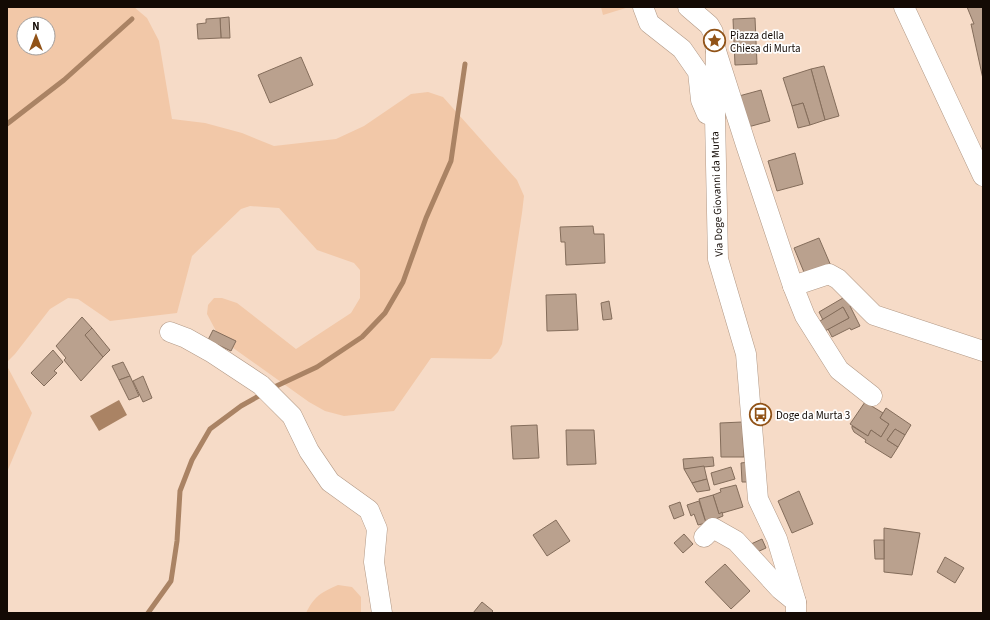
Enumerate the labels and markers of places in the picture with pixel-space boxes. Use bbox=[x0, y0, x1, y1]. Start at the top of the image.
place icon: Piazza della Chiesa di Murta bbox=[701, 28, 727, 54]
place label: Piazza della Chiesa di Murta bbox=[730, 28, 801, 56]
bus stop icon: Doge da Murta 3 bbox=[748, 402, 774, 428]
place label: Doge da Murta 3 bbox=[776, 408, 850, 423]

